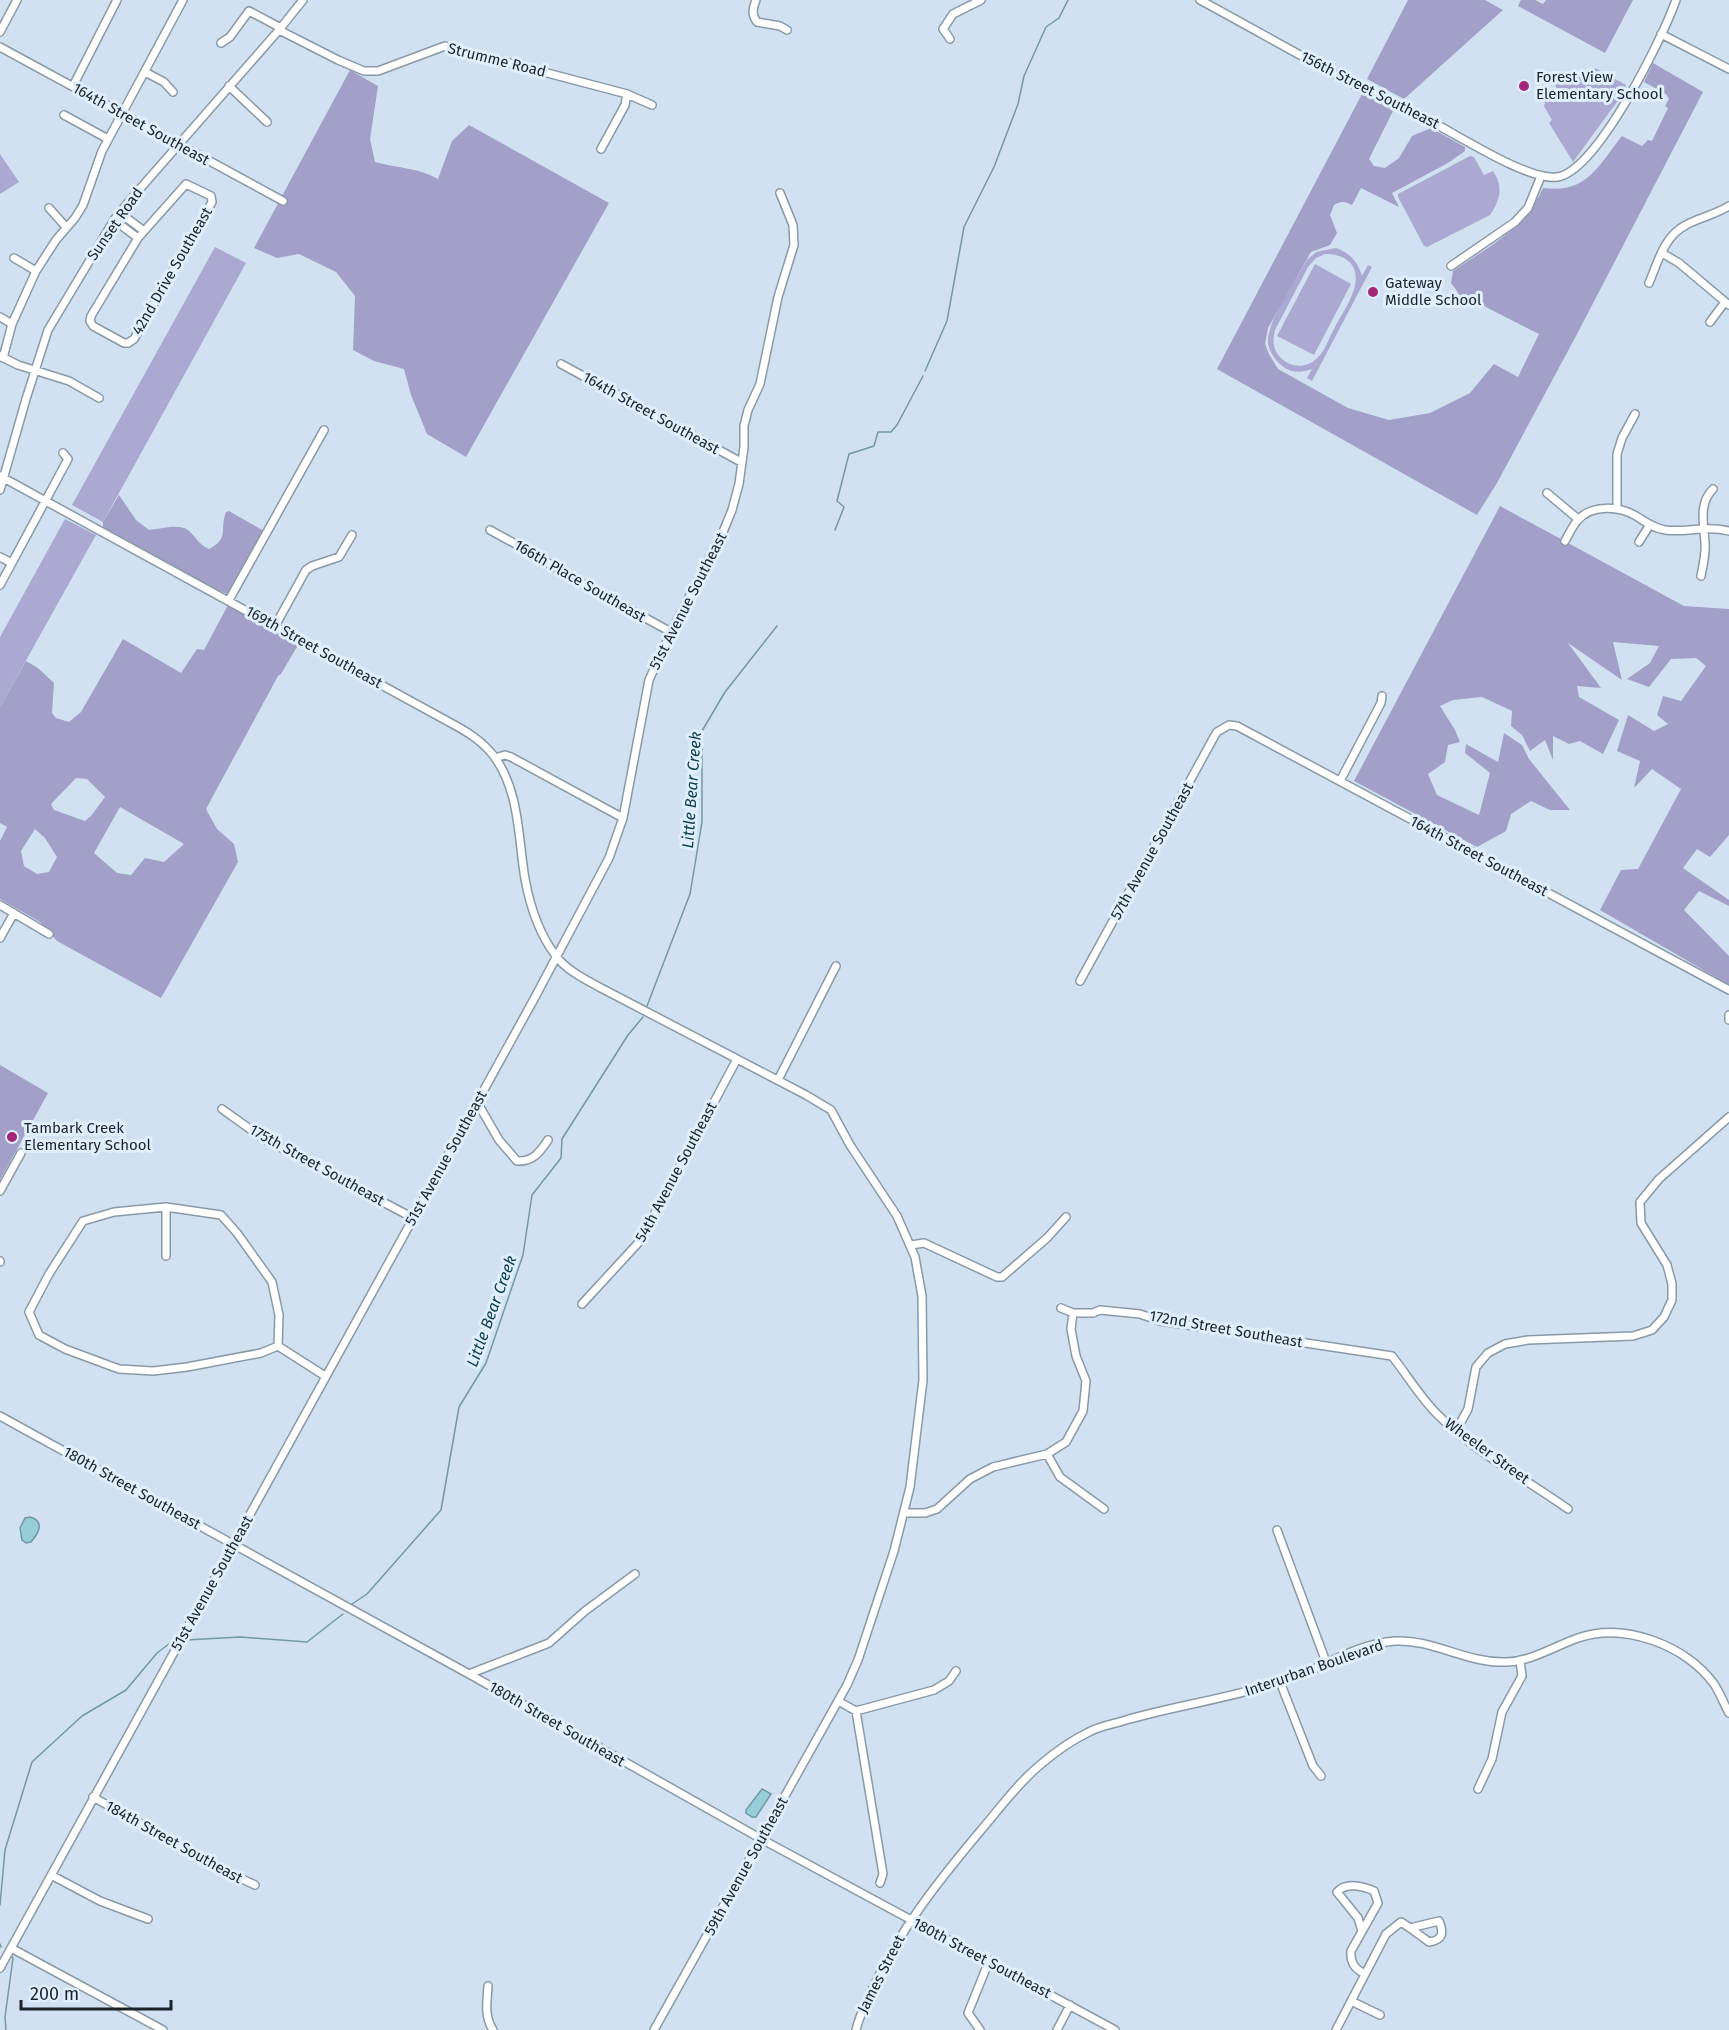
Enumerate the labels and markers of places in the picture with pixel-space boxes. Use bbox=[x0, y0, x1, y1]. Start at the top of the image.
place label: Forest View Elementary School bbox=[1536, 68, 1664, 103]
marker: Forest View Elementary School bbox=[1517, 79, 1531, 93]
place label: Gateway Middle School bbox=[1385, 274, 1482, 309]
marker: Gateway Middle School bbox=[1366, 285, 1380, 299]
place label: Tambark Creek Elementary School bbox=[24, 1119, 152, 1154]
marker: Tambark Creek Elementary School bbox=[5, 1130, 19, 1144]

